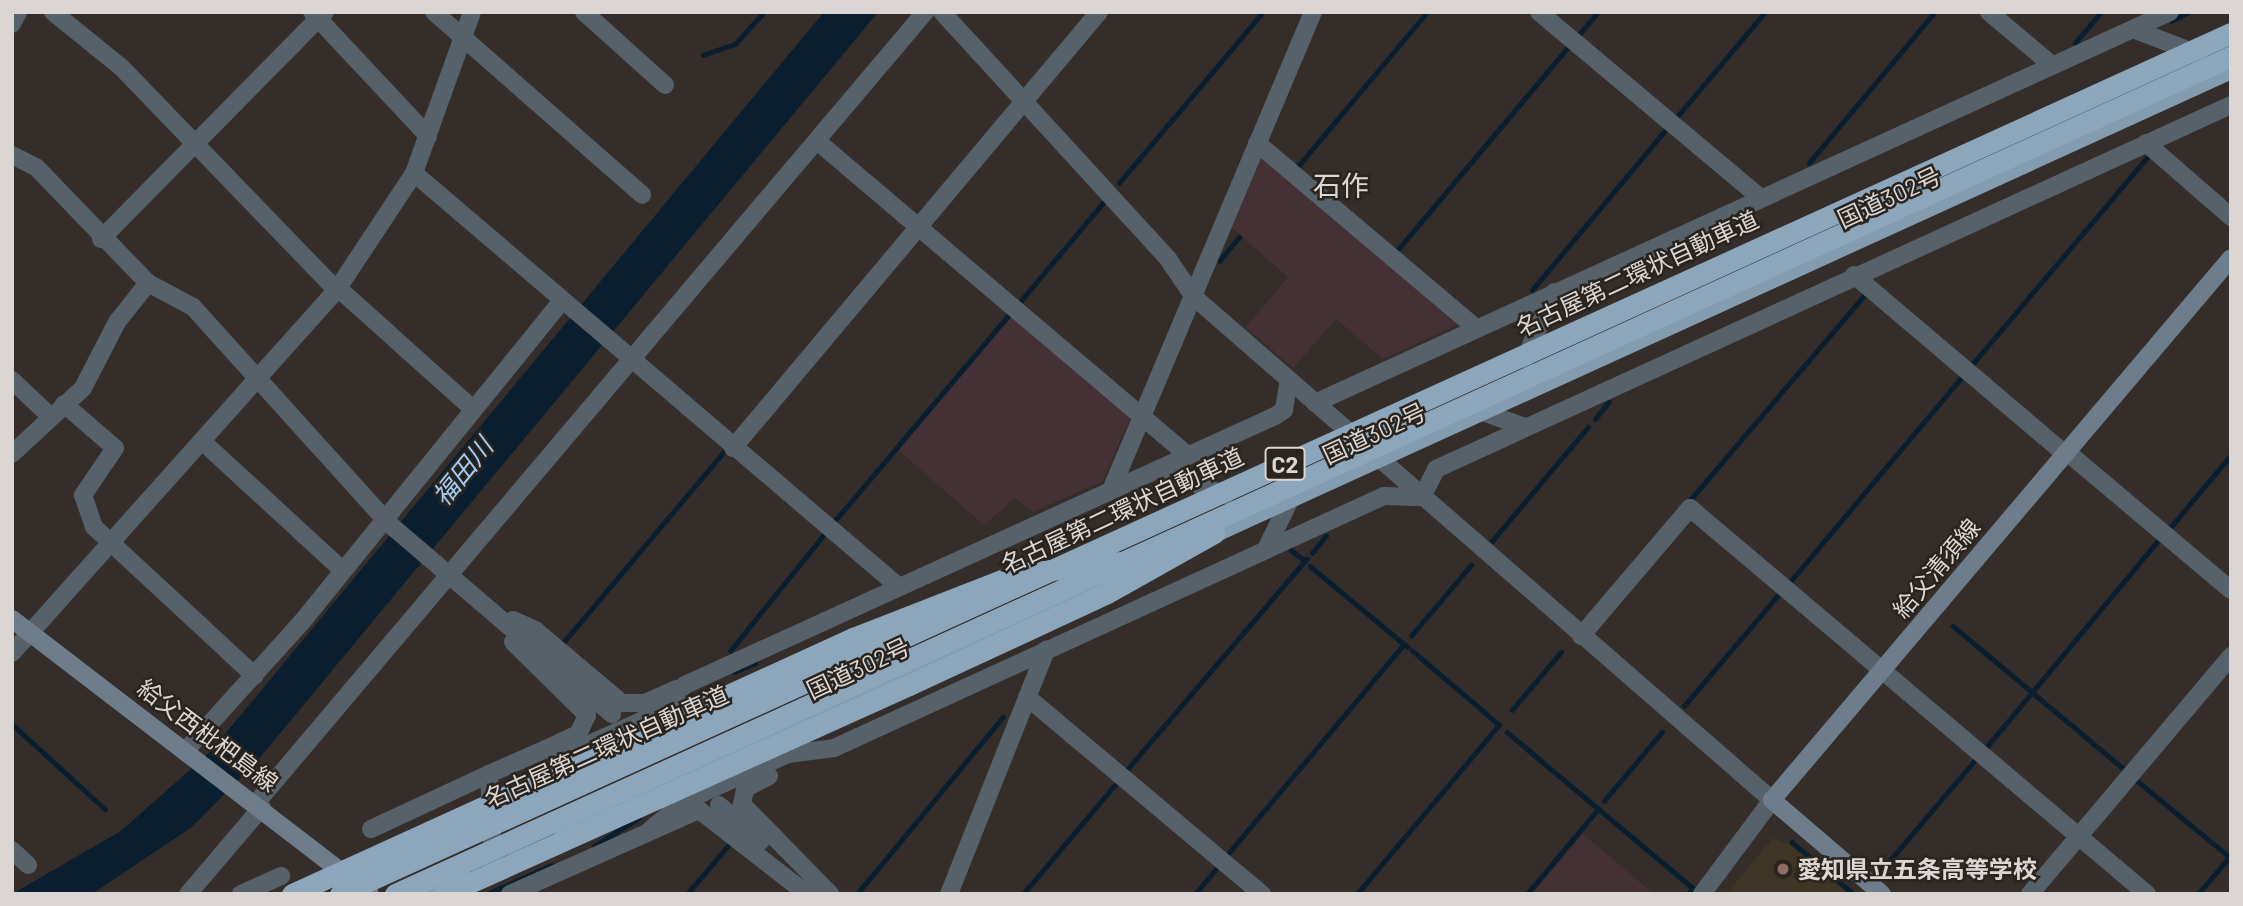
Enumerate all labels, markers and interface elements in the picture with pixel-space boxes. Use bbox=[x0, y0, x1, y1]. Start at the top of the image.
street label: 国道302号 bbox=[1833, 161, 1945, 233]
district label: 石作 bbox=[1313, 168, 1369, 202]
street label: 名古屋第二環状自動車道 bbox=[1511, 204, 1763, 342]
street label: 国道302号 bbox=[1318, 397, 1430, 469]
water label: 福田川 bbox=[425, 431, 499, 511]
street label: 名古屋第二環状自動車道 bbox=[996, 441, 1248, 579]
road number: C2 bbox=[1264, 445, 1306, 484]
street label: 給父清須線 bbox=[1886, 513, 1986, 623]
street label: 国道302号 bbox=[802, 632, 914, 704]
street label: 給父西枇杷島線 bbox=[132, 673, 284, 797]
street label: 名古屋第二環状自動車道 bbox=[480, 679, 732, 813]
place label: 愛知県立五条高等学校 bbox=[1797, 855, 2037, 883]
marker: 愛知県立五条高等学校 bbox=[1775, 861, 1791, 877]

